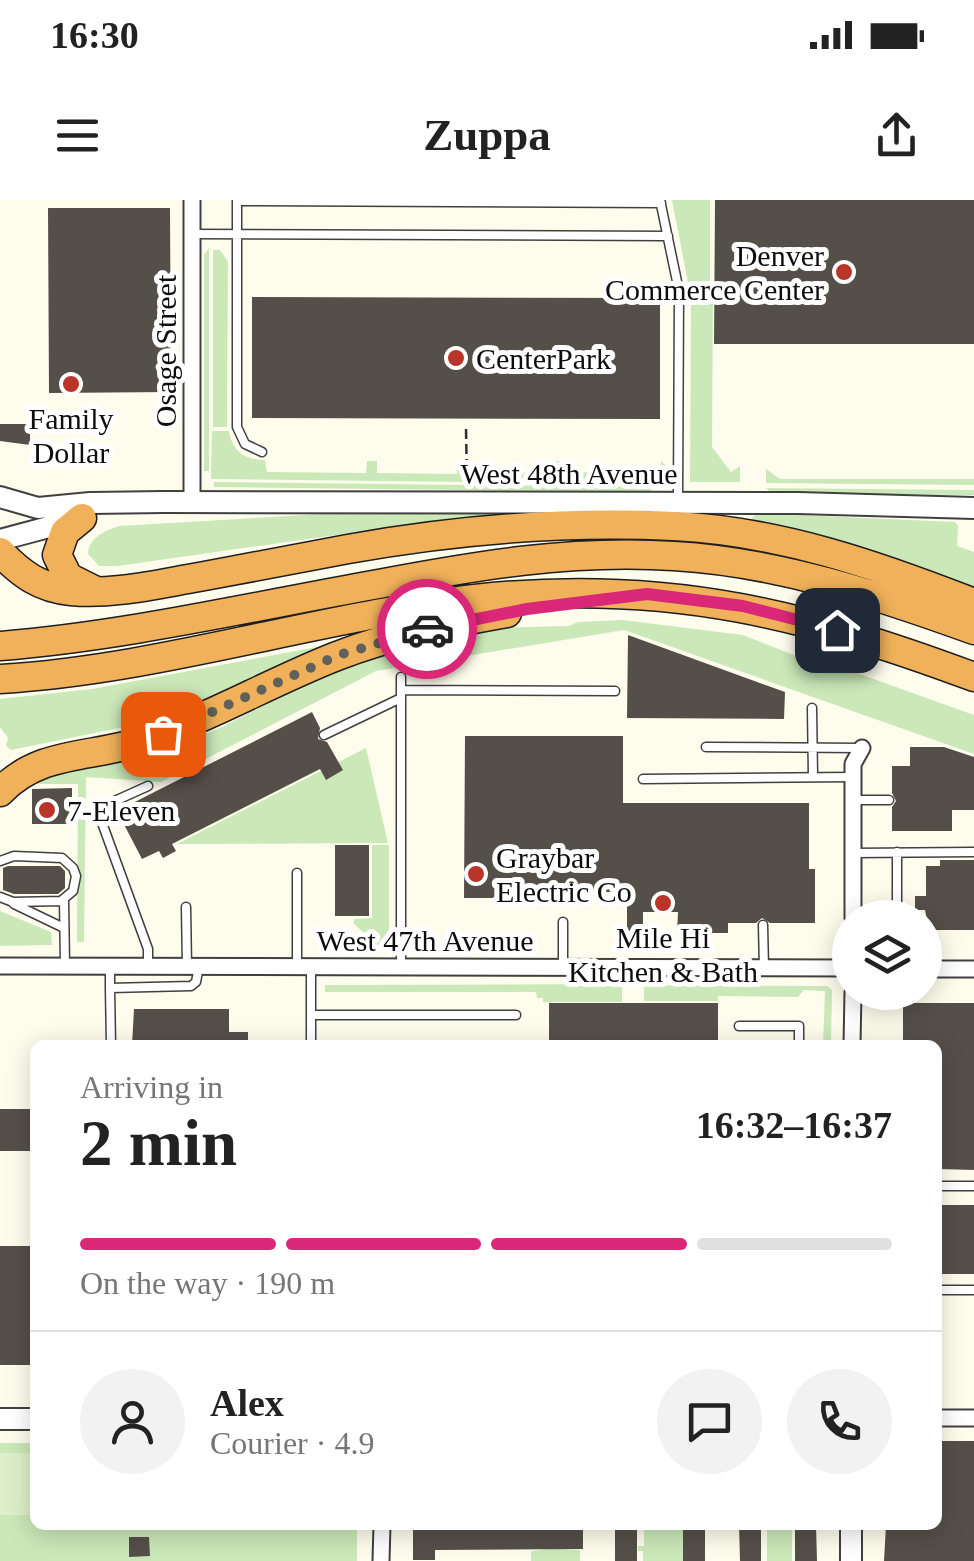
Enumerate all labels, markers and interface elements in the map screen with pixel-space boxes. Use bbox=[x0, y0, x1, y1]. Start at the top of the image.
text: 16:30 bbox=[50, 14, 139, 56]
icon: menu bbox=[50, 108, 105, 163]
icon: share bbox=[869, 108, 924, 163]
text: Zuppa bbox=[423, 110, 551, 160]
place label: Denver Commerce Center bbox=[605, 239, 824, 306]
marker: Denver Commerce Center bbox=[833, 261, 855, 283]
street label: Osage Street bbox=[149, 274, 182, 427]
place label: CenterPark bbox=[476, 342, 611, 375]
marker: CenterPark bbox=[445, 347, 467, 369]
marker: Family Dollar bbox=[60, 373, 82, 395]
place label: Family Dollar bbox=[28, 402, 114, 469]
street label: West 48th Avenue bbox=[461, 457, 678, 490]
courier bbox=[377, 579, 477, 679]
pin bbox=[795, 588, 880, 673]
icon: car bbox=[400, 602, 455, 657]
icon: home bbox=[810, 603, 865, 658]
pin bbox=[121, 692, 206, 777]
icon: bag bbox=[136, 707, 191, 762]
place label: 7-Eleven bbox=[67, 794, 175, 827]
marker: 7-Eleven bbox=[36, 799, 58, 821]
place label: Graybar Electric Co bbox=[496, 841, 632, 908]
marker: Graybar Electric Co bbox=[465, 863, 487, 885]
marker: Mile Hi Kitchen & Bath bbox=[652, 892, 674, 914]
map controls bbox=[832, 900, 942, 1010]
button: layers bbox=[832, 900, 942, 1010]
place label: Mile Hi Kitchen & Bath bbox=[568, 921, 758, 988]
street label: West 47th Avenue bbox=[317, 924, 534, 957]
text: Arriving in bbox=[80, 1069, 223, 1105]
text: 16:32–16:37 bbox=[696, 1104, 892, 1146]
text: 2 min bbox=[80, 1107, 237, 1179]
text: On the way · 190 m bbox=[80, 1265, 335, 1301]
button: person bbox=[80, 1369, 185, 1474]
button: chat bbox=[657, 1369, 762, 1474]
button: phone bbox=[787, 1369, 892, 1474]
text: Alex bbox=[210, 1382, 284, 1424]
text: Courier · 4.9 bbox=[210, 1425, 374, 1461]

